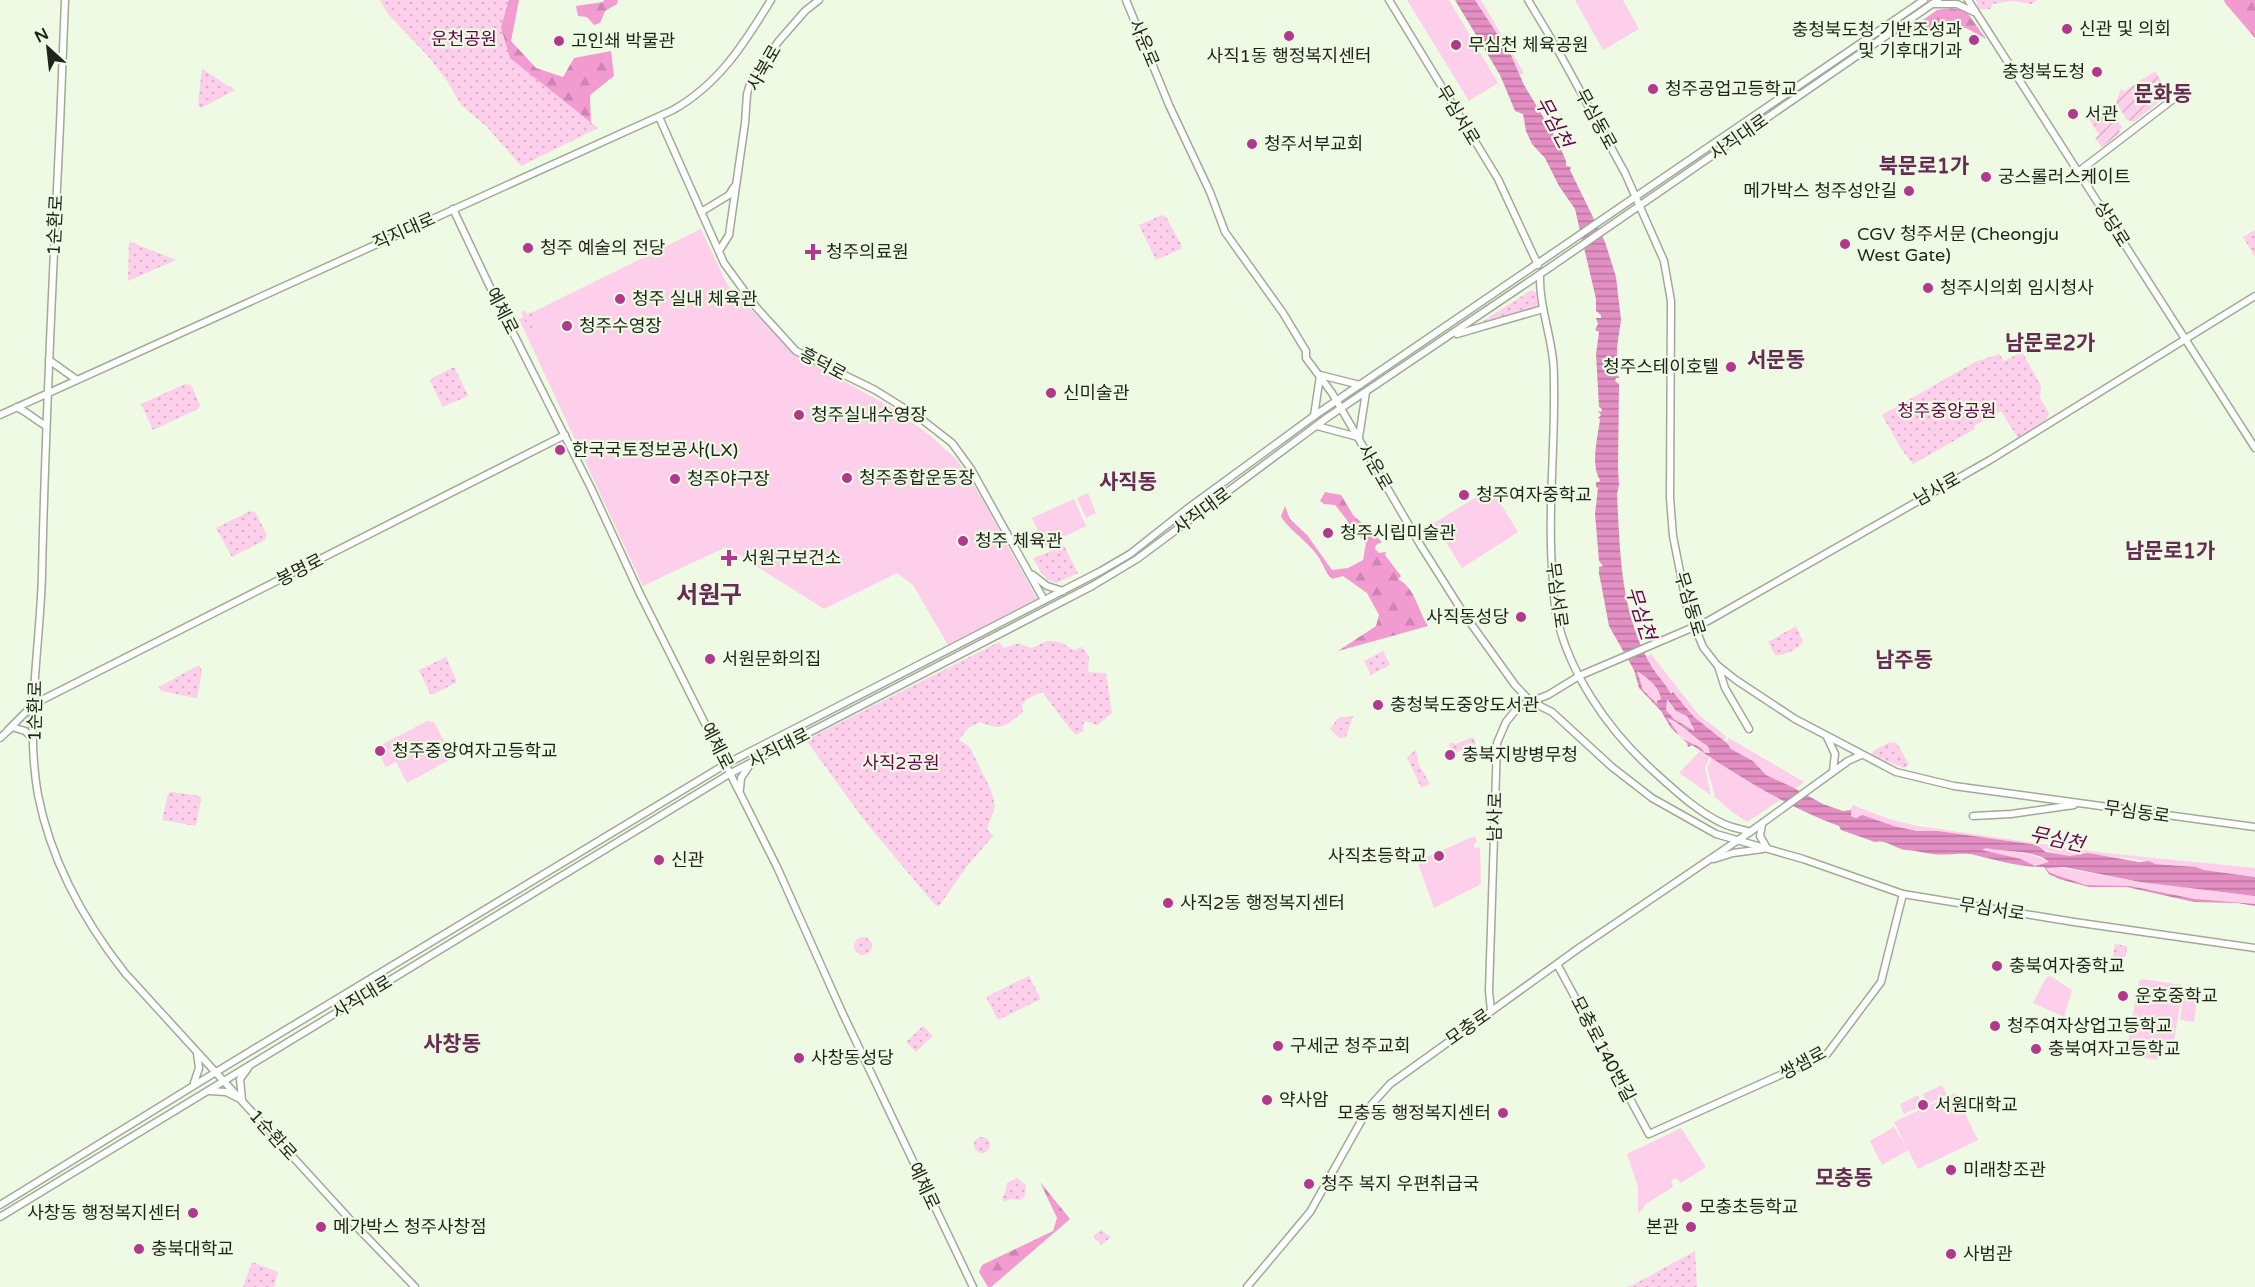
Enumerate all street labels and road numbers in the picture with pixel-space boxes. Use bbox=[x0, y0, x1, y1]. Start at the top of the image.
street label: 사운로 bbox=[1124, 16, 1164, 70]
street label: 사북로 bbox=[742, 41, 786, 95]
street label: 무심서로 bbox=[1432, 81, 1484, 149]
street label: 무심동로 bbox=[1570, 85, 1622, 153]
street label: 사직대로 bbox=[1706, 109, 1772, 165]
street label: 1순환로 bbox=[42, 194, 68, 256]
street label: 상당로 bbox=[2090, 197, 2134, 251]
street label: 직지대로 bbox=[369, 207, 439, 255]
street label: 예체로 bbox=[481, 284, 523, 338]
street label: 흥덕로 bbox=[796, 343, 850, 385]
street label: 사운로 bbox=[1353, 440, 1397, 494]
street label: 남사로 bbox=[1910, 467, 1964, 511]
street label: 사직대로 bbox=[1169, 483, 1235, 539]
street label: 봉명로 bbox=[273, 549, 327, 591]
street label: 무심서로 bbox=[1541, 561, 1573, 629]
street label: 무심동로 bbox=[1670, 569, 1710, 639]
street label: 1순환로 bbox=[23, 680, 47, 742]
street label: 예체로 bbox=[696, 719, 738, 773]
street label: 사직대로 bbox=[744, 723, 814, 773]
street label: 남사로 bbox=[1484, 792, 1506, 842]
street label: 무심동로 bbox=[2103, 796, 2171, 828]
street label: 무심서로 bbox=[1958, 893, 2026, 925]
street label: 사직대로 bbox=[328, 971, 396, 1023]
street label: 모충로140번길 bbox=[1566, 992, 1640, 1106]
street label: 모충로 bbox=[1441, 1004, 1495, 1050]
street label: 쌍샘로 bbox=[1776, 1042, 1830, 1084]
street label: 1순환로 bbox=[244, 1105, 302, 1165]
street label: 예체로 bbox=[904, 1159, 944, 1213]

